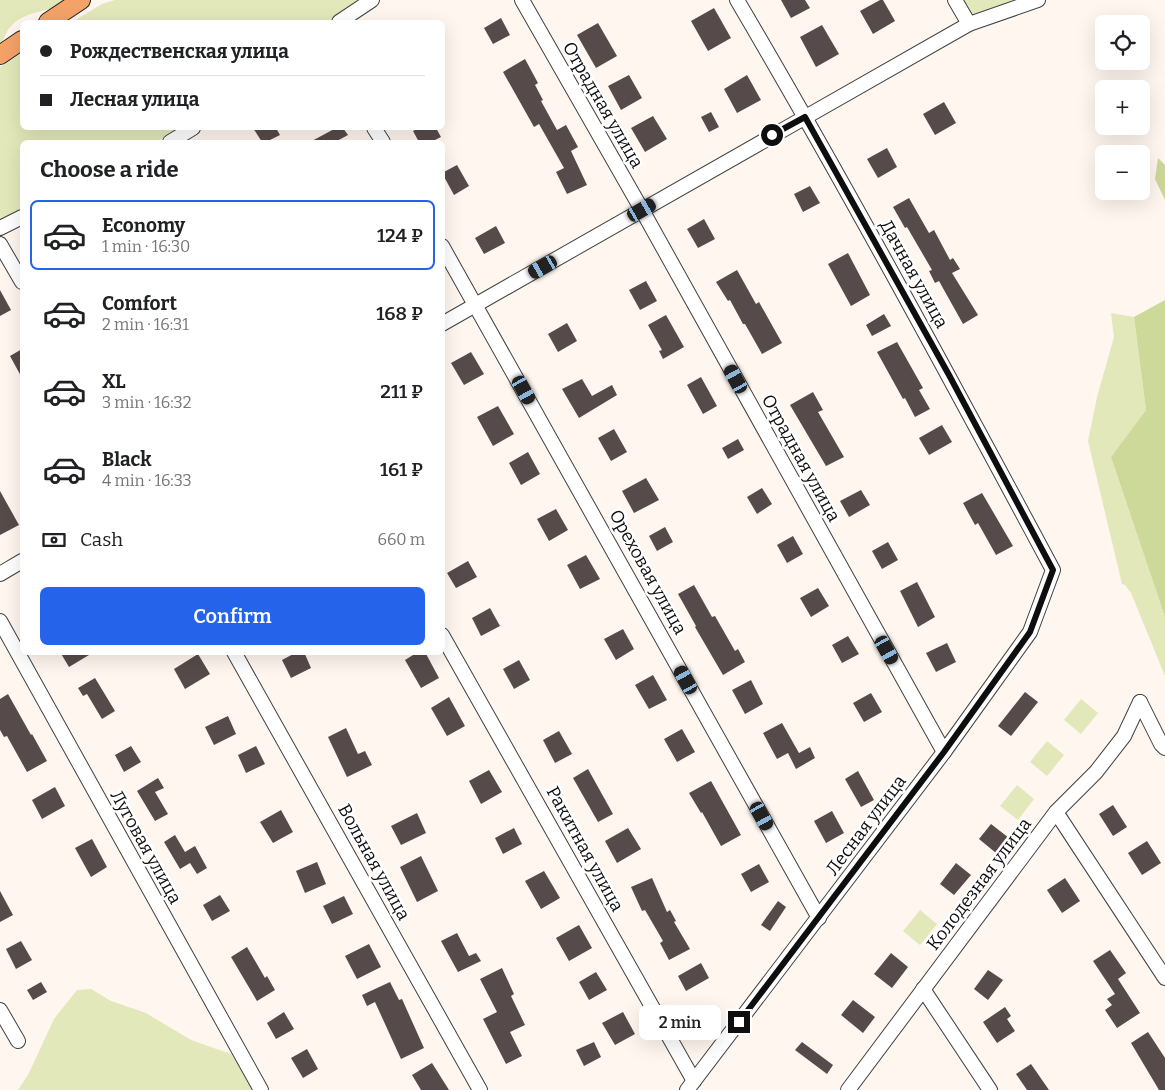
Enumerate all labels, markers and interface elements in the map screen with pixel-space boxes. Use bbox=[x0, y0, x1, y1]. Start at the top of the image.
map controls bbox=[1095, 15, 1150, 200]
button: locate bbox=[1095, 15, 1150, 70]
street label: Отрадная улица bbox=[558, 38, 648, 172]
text: Рождественская улица bbox=[70, 40, 289, 63]
button: + bbox=[1095, 80, 1150, 135]
text: Лесная улица bbox=[70, 88, 199, 111]
route start bbox=[761, 124, 783, 146]
button: − bbox=[1095, 145, 1150, 200]
text: Choose a ride bbox=[40, 156, 179, 183]
car bbox=[625, 196, 658, 224]
icon: car bbox=[42, 213, 87, 258]
text: Economy bbox=[102, 214, 185, 237]
street label: Дачная улица bbox=[875, 216, 953, 332]
text: 124 ₽ bbox=[377, 224, 423, 247]
text: 1 min · 16:30 bbox=[102, 237, 190, 256]
car bbox=[526, 253, 559, 281]
icon: car bbox=[42, 291, 87, 336]
text: Comfort bbox=[102, 292, 177, 315]
text: 168 ₽ bbox=[376, 302, 423, 325]
text: 2 min · 16:31 bbox=[102, 315, 189, 334]
car bbox=[722, 362, 749, 396]
icon: car bbox=[42, 369, 87, 414]
text: XL bbox=[102, 370, 126, 393]
car bbox=[510, 373, 537, 407]
text: 211 ₽ bbox=[380, 380, 423, 403]
street label: Отрадная улица bbox=[757, 390, 845, 526]
text: 3 min · 16:32 bbox=[102, 393, 191, 412]
icon: car bbox=[42, 447, 87, 492]
text: Black bbox=[102, 448, 152, 471]
text: 161 ₽ bbox=[380, 458, 423, 481]
text: 4 min · 16:33 bbox=[102, 471, 192, 490]
street label: Ореховая улица bbox=[605, 506, 691, 638]
icon: cash bbox=[40, 526, 68, 554]
text: Cash bbox=[80, 528, 123, 551]
text: 660 m bbox=[377, 530, 425, 549]
button: Confirm bbox=[40, 587, 425, 645]
car bbox=[873, 633, 900, 667]
car bbox=[672, 663, 699, 697]
street label: Лесная улица bbox=[821, 771, 911, 879]
street label: Ракитная улица bbox=[542, 783, 629, 915]
street label: Луговая улица bbox=[106, 786, 186, 908]
car bbox=[748, 799, 775, 833]
street label: Вольная улица bbox=[333, 800, 415, 924]
street label: Колодезная улица bbox=[922, 813, 1036, 955]
callout: 2 min bbox=[639, 1004, 722, 1040]
route end bbox=[728, 1011, 750, 1033]
text: 2 min bbox=[659, 1013, 701, 1032]

